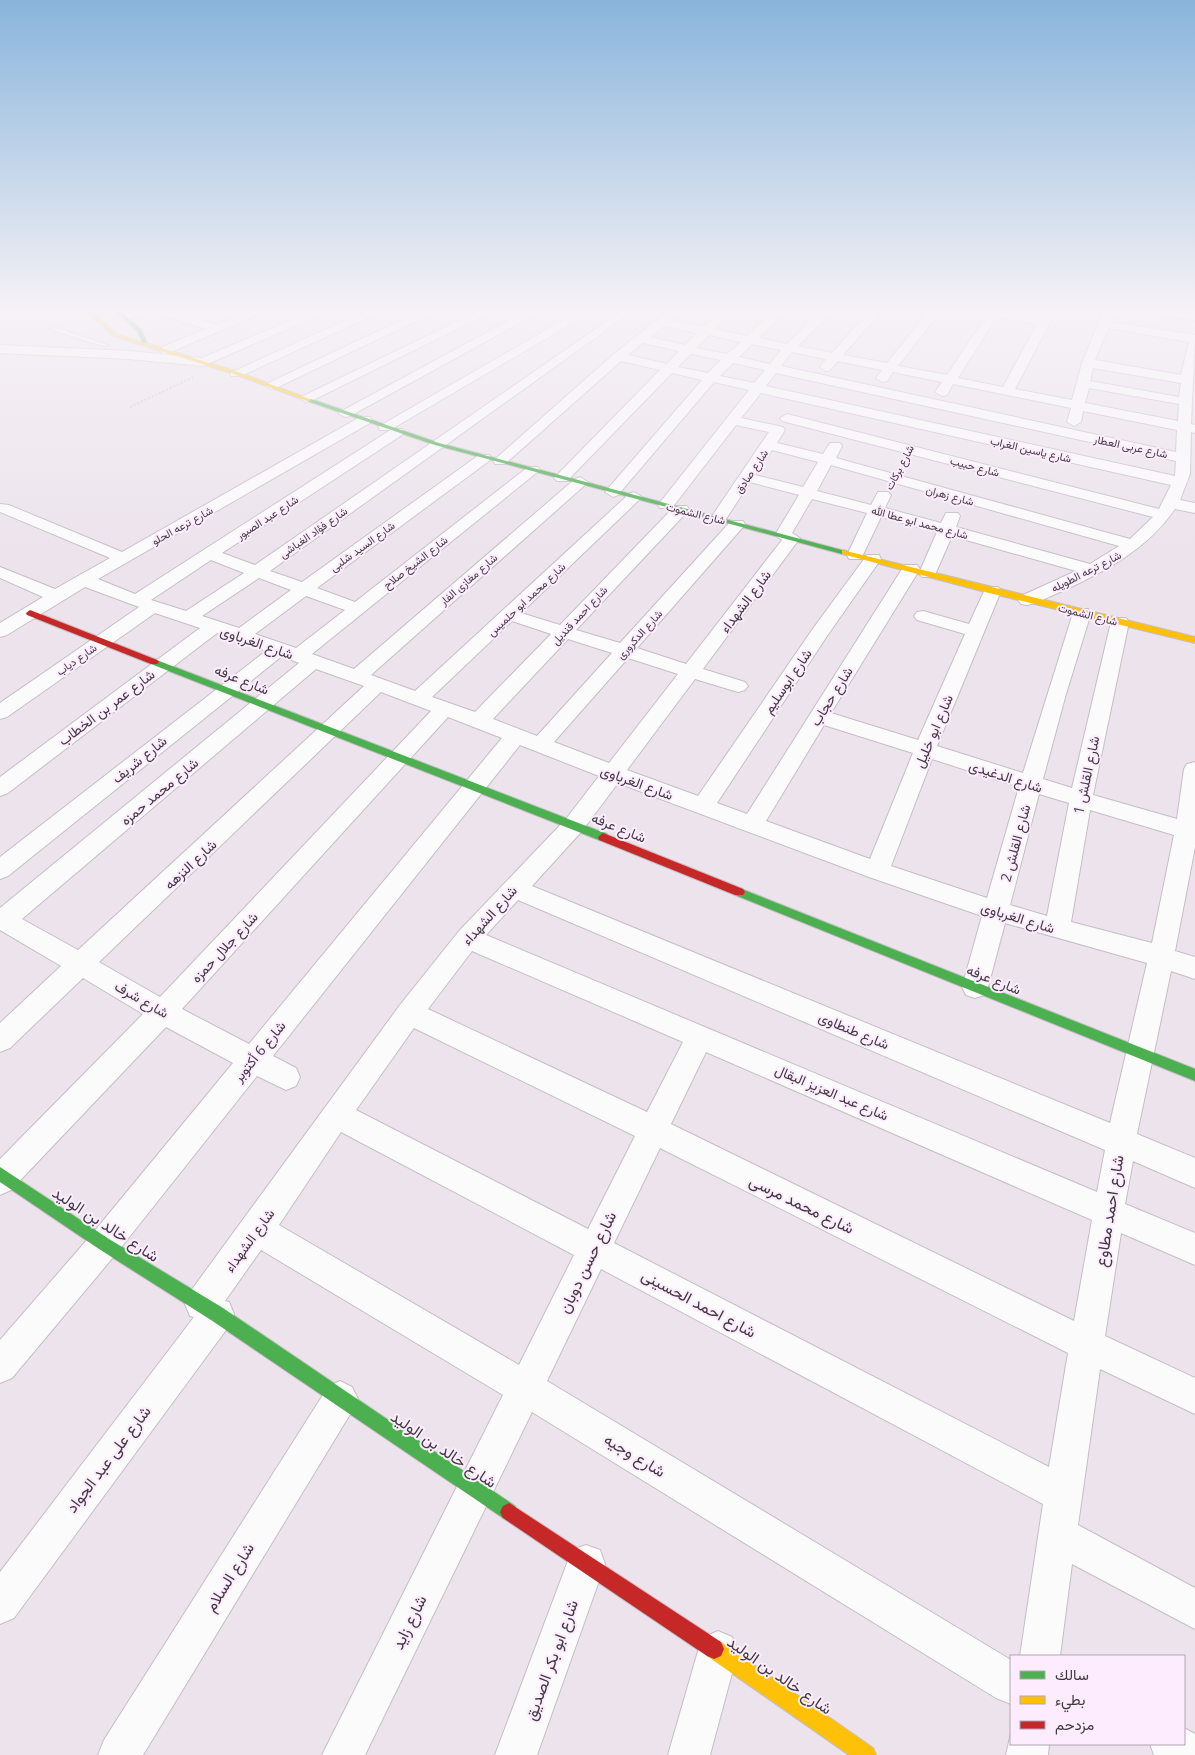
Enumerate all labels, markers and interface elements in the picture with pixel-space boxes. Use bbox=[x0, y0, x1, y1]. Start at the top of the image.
street label: شارع عربى العطار bbox=[1092, 431, 1170, 462]
street label: شارع ياسين الغراب bbox=[989, 432, 1073, 467]
street label: شارع بركات bbox=[881, 442, 918, 493]
street label: شارع صادق bbox=[731, 446, 772, 496]
street label: شارع حبيب bbox=[948, 452, 1002, 481]
street label: شارع زهران bbox=[924, 481, 976, 510]
street label: شارع عبد الصبور bbox=[232, 491, 302, 544]
street label: شارع الشموت bbox=[664, 498, 728, 529]
street label: شارع ترعه الحلو bbox=[149, 502, 216, 549]
street label: شارع محمد ابو عطا الله bbox=[870, 502, 970, 543]
street label: شارع فؤاد الغباشى bbox=[276, 503, 351, 562]
street label: شارع السيد شلبى bbox=[327, 517, 398, 575]
street label: شارع الشيخ صلاح bbox=[380, 532, 451, 593]
street label: شارع ترعه الطويله bbox=[1048, 547, 1124, 596]
street label: شارع مغازى الفار bbox=[435, 549, 501, 610]
street label: شارع محمد ابو حلميس bbox=[484, 559, 569, 640]
street label: شارع الشهداء bbox=[715, 566, 777, 638]
street label: شارع احمد قنديل bbox=[548, 582, 611, 648]
street label: شارع الشموت bbox=[1056, 599, 1120, 630]
street label: شارع الدكرورى bbox=[613, 606, 666, 663]
street label: شارع الغرباوى bbox=[217, 621, 296, 665]
street label: شارع دياب bbox=[53, 639, 100, 679]
street label: شارع ابوسليم bbox=[758, 645, 817, 718]
street label: شارع عرفه bbox=[211, 659, 272, 700]
street label: شارع حجاب bbox=[805, 663, 858, 730]
street label: شارع عمر بن الخطاب bbox=[54, 664, 159, 751]
street label: شارع ابو خليل bbox=[909, 691, 959, 771]
street label: شارع شريف bbox=[108, 731, 172, 789]
street label: شارع القلش 1 bbox=[1068, 734, 1106, 816]
street label: شارع محمد حمزه bbox=[116, 753, 203, 831]
street label: شارع الدغيدى bbox=[966, 755, 1045, 799]
street label: شارع الغرباوى bbox=[597, 760, 676, 806]
street label: شارع القلش 2 bbox=[996, 802, 1036, 884]
street label: شارع عرفه bbox=[588, 807, 649, 848]
street label: شارع النزهه bbox=[160, 835, 222, 895]
street label: شارع الشهداء bbox=[457, 881, 522, 950]
street label: شارع الغرباوى bbox=[978, 897, 1057, 939]
street label: شارع جلال حمزه bbox=[186, 907, 263, 988]
street label: شارع عرفه bbox=[963, 959, 1024, 1000]
street label: شارع شرف bbox=[111, 976, 172, 1024]
street label: شارع طنطاوى bbox=[815, 1007, 892, 1055]
street label: شارع 6 أكتوبر bbox=[228, 1016, 291, 1088]
street label: شارع عبد العزيز البقال bbox=[772, 1060, 892, 1126]
street label: شارع احمد مطاوع bbox=[1089, 1153, 1130, 1269]
street label: شارع محمد مرسى bbox=[745, 1169, 858, 1240]
street label: شارع خالد بن الوليد bbox=[48, 1181, 164, 1268]
street label: شارع الشهداء bbox=[219, 1204, 280, 1277]
street label: شارع حسن دوبان bbox=[553, 1207, 622, 1317]
street label: شارع احمد الحسينى bbox=[637, 1263, 760, 1343]
street label: شارع على عبد الجواد bbox=[61, 1401, 156, 1518]
street label: شارع خالد بن الوليد bbox=[386, 1405, 501, 1493]
street label: شارع وجيه bbox=[600, 1428, 670, 1483]
street label: شارع السلام bbox=[199, 1538, 260, 1616]
street label: شارع زايد bbox=[386, 1591, 432, 1653]
street label: شارع ابو بكر الصديق bbox=[519, 1596, 584, 1724]
street label: شارع خالد بن الوليد bbox=[723, 1631, 837, 1720]
legend bbox=[1010, 1655, 1185, 1745]
text: سالك bbox=[1055, 1664, 1089, 1684]
text: بطيء bbox=[1055, 1689, 1085, 1713]
text: مزدحم bbox=[1055, 1714, 1094, 1735]

